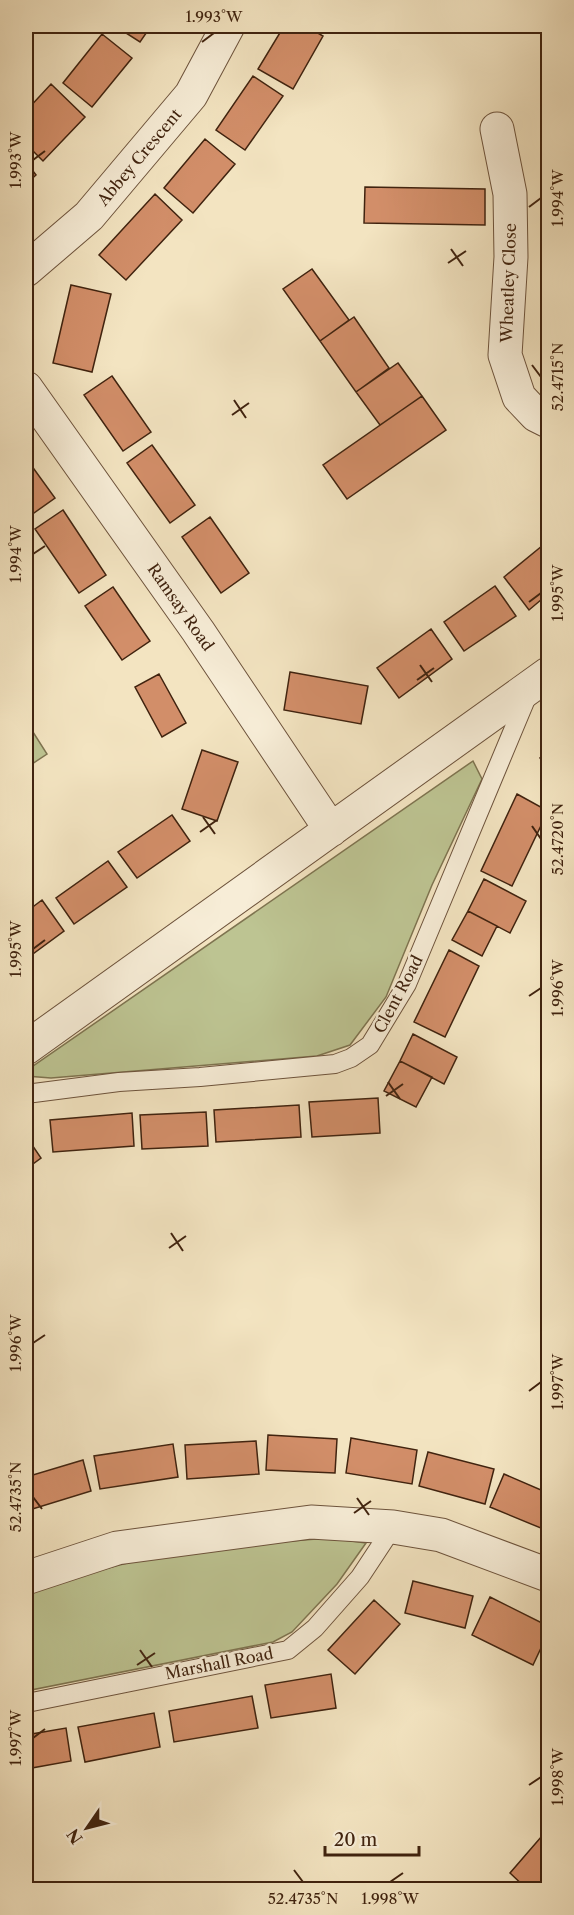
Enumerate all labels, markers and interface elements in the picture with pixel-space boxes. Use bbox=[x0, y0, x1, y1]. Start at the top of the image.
text: 1.993°W bbox=[185, 7, 243, 26]
street label: Abbey Crescent bbox=[92, 104, 186, 210]
text: 1.993°W bbox=[6, 131, 25, 189]
text: 1.994°W bbox=[548, 169, 567, 227]
street label: Wheatley Close bbox=[496, 223, 520, 344]
text: 52.4715°N bbox=[548, 343, 567, 411]
text: 1.994°W bbox=[6, 525, 25, 583]
street label: Ramsay Road bbox=[143, 559, 219, 655]
text: 1.995°W bbox=[548, 564, 567, 621]
text: 52.4720°N bbox=[548, 803, 567, 875]
text: 1.995°W bbox=[6, 920, 25, 977]
street label: Clent Road bbox=[369, 951, 427, 1036]
text: 1.996°W bbox=[548, 959, 567, 1017]
text: 1.996°W bbox=[6, 1314, 25, 1372]
text: 1.997°W bbox=[548, 1353, 567, 1410]
text: 52.4735°N bbox=[6, 1462, 25, 1532]
street label: Marshall Road bbox=[163, 1643, 275, 1683]
text: 1.997°W bbox=[6, 1709, 25, 1766]
text: 1.998°W bbox=[548, 1748, 567, 1806]
north arrow bbox=[57, 1798, 117, 1858]
scale bar bbox=[325, 1819, 420, 1857]
text: N bbox=[62, 1825, 87, 1848]
text: 20 m bbox=[334, 1829, 378, 1851]
text: 52.4735°N bbox=[268, 1889, 338, 1908]
text: 1.998°W bbox=[361, 1889, 419, 1908]

